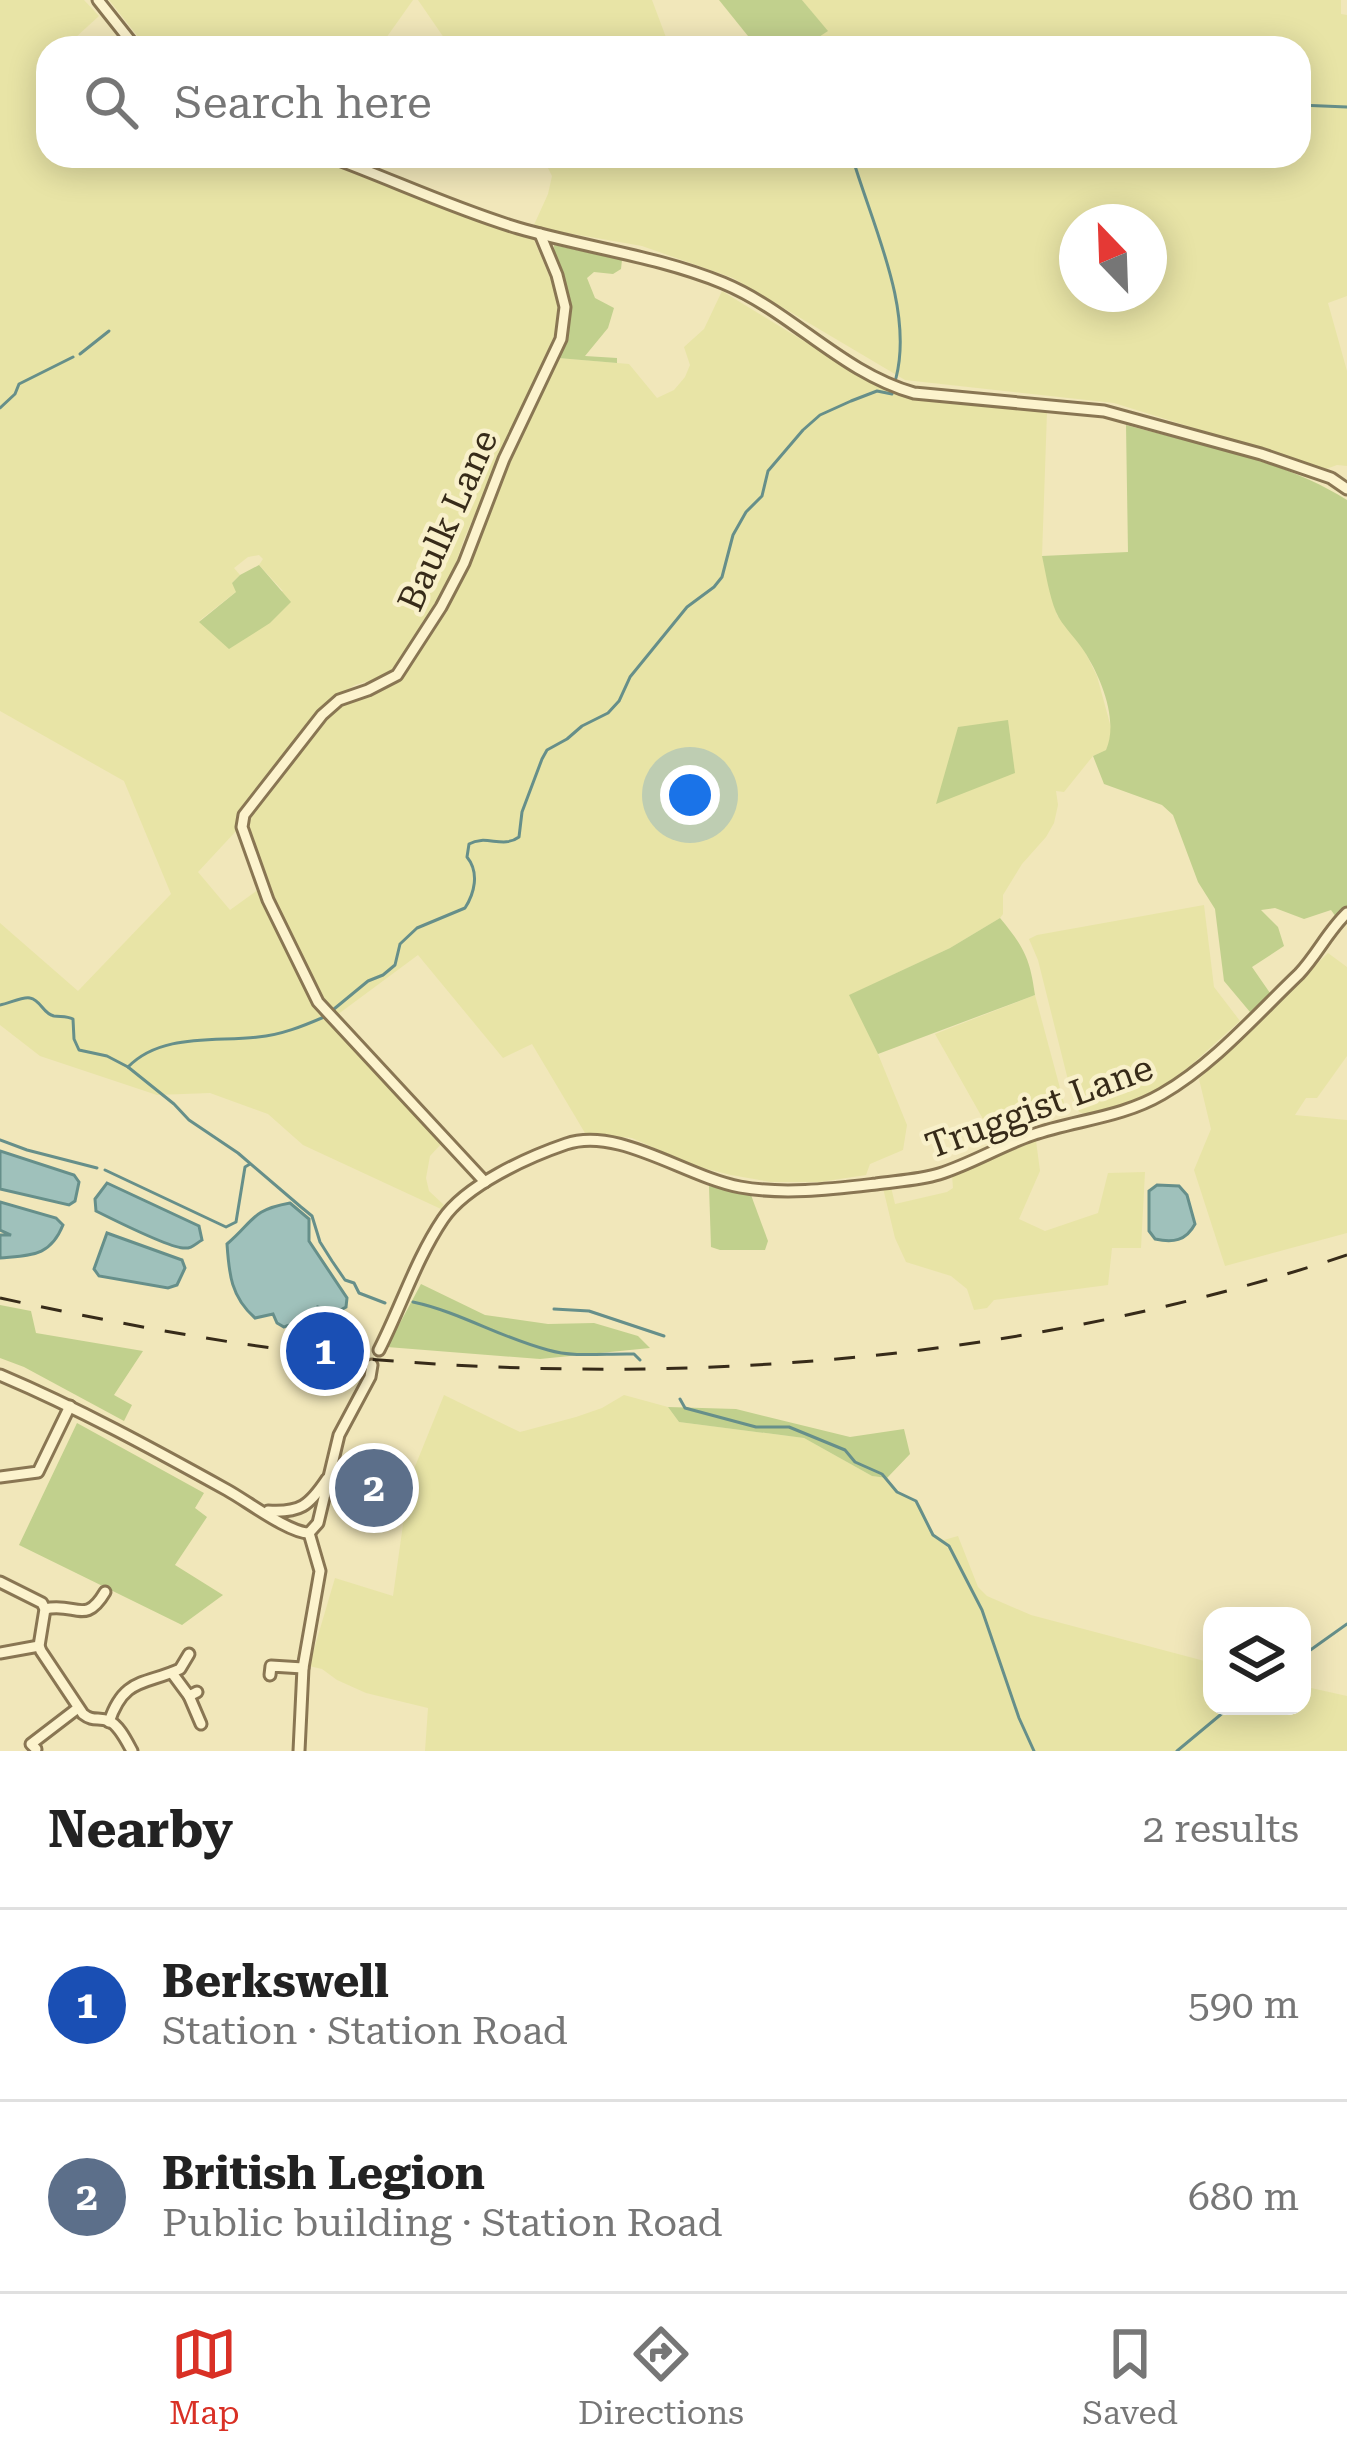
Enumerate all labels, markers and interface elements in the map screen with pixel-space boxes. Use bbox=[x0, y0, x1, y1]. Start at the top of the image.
search box bbox=[36, 36, 1311, 168]
icon: search bbox=[78, 69, 144, 135]
text: Search here bbox=[174, 76, 432, 129]
north arrow bbox=[1059, 204, 1167, 312]
street label: Baulk Lane bbox=[389, 423, 507, 618]
your location bbox=[660, 765, 720, 825]
street label: Truggist Lane bbox=[920, 1046, 1159, 1167]
pin: 1 bbox=[286, 1306, 364, 1396]
pin: 2 bbox=[335, 1443, 413, 1533]
map controls bbox=[1203, 1607, 1311, 1715]
button: layers bbox=[1203, 1607, 1311, 1715]
text: Nearby bbox=[48, 1800, 233, 1859]
text: 2 results bbox=[1142, 1806, 1299, 1852]
text: Berkswell bbox=[162, 1955, 389, 2008]
text: 1 bbox=[76, 1982, 98, 2028]
text: 590 m bbox=[1188, 1982, 1299, 2028]
text: Station · Station Road bbox=[162, 2008, 568, 2054]
text: British Legion bbox=[162, 2147, 485, 2200]
text: 2 bbox=[76, 2174, 98, 2220]
text: 680 m bbox=[1188, 2174, 1299, 2220]
text: Public building · Station Road bbox=[162, 2200, 723, 2246]
tab: Map bbox=[169, 2321, 240, 2432]
tab: Directions bbox=[578, 2321, 744, 2432]
tab: Saved bbox=[1082, 2321, 1178, 2432]

